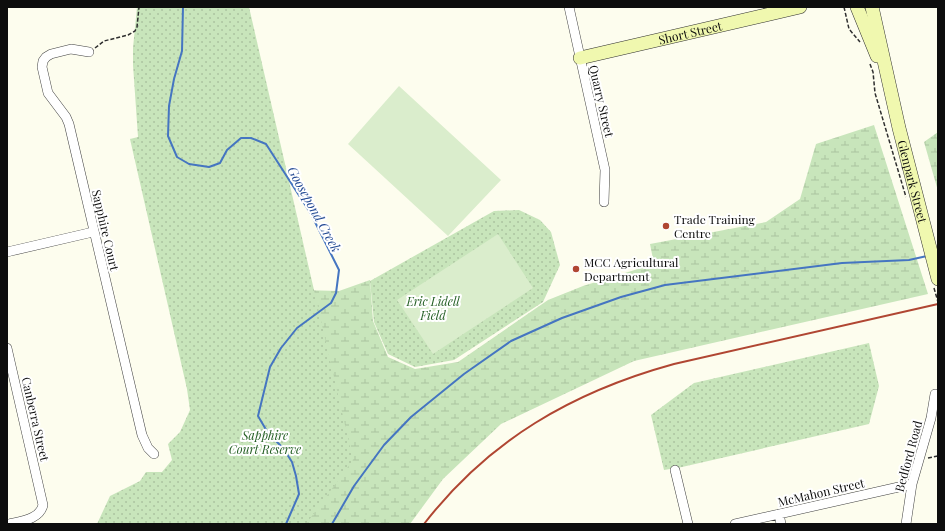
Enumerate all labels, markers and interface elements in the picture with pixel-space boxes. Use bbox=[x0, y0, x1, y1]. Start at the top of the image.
street label: Short Street bbox=[657, 17, 724, 48]
street label: Quarry Street bbox=[586, 63, 618, 139]
street label: Glenpark Street bbox=[894, 138, 931, 225]
water label: Goosepond Creek bbox=[284, 163, 346, 255]
street label: Sapphire Court bbox=[89, 188, 123, 273]
place label: Trade Training Centre bbox=[674, 211, 756, 241]
marker: Trade Training Centre bbox=[661, 221, 671, 231]
place label: MCC Agricultural Department bbox=[584, 254, 679, 284]
marker: MCC Agricultural Department bbox=[571, 264, 581, 274]
park label: Eric Lidell Field bbox=[405, 293, 460, 323]
street label: Canberra Street bbox=[19, 375, 54, 463]
street label: Bedford Road bbox=[891, 419, 925, 493]
park label: Sapphire Court Reserve bbox=[229, 427, 301, 457]
street label: McMahon Street bbox=[776, 474, 867, 510]

